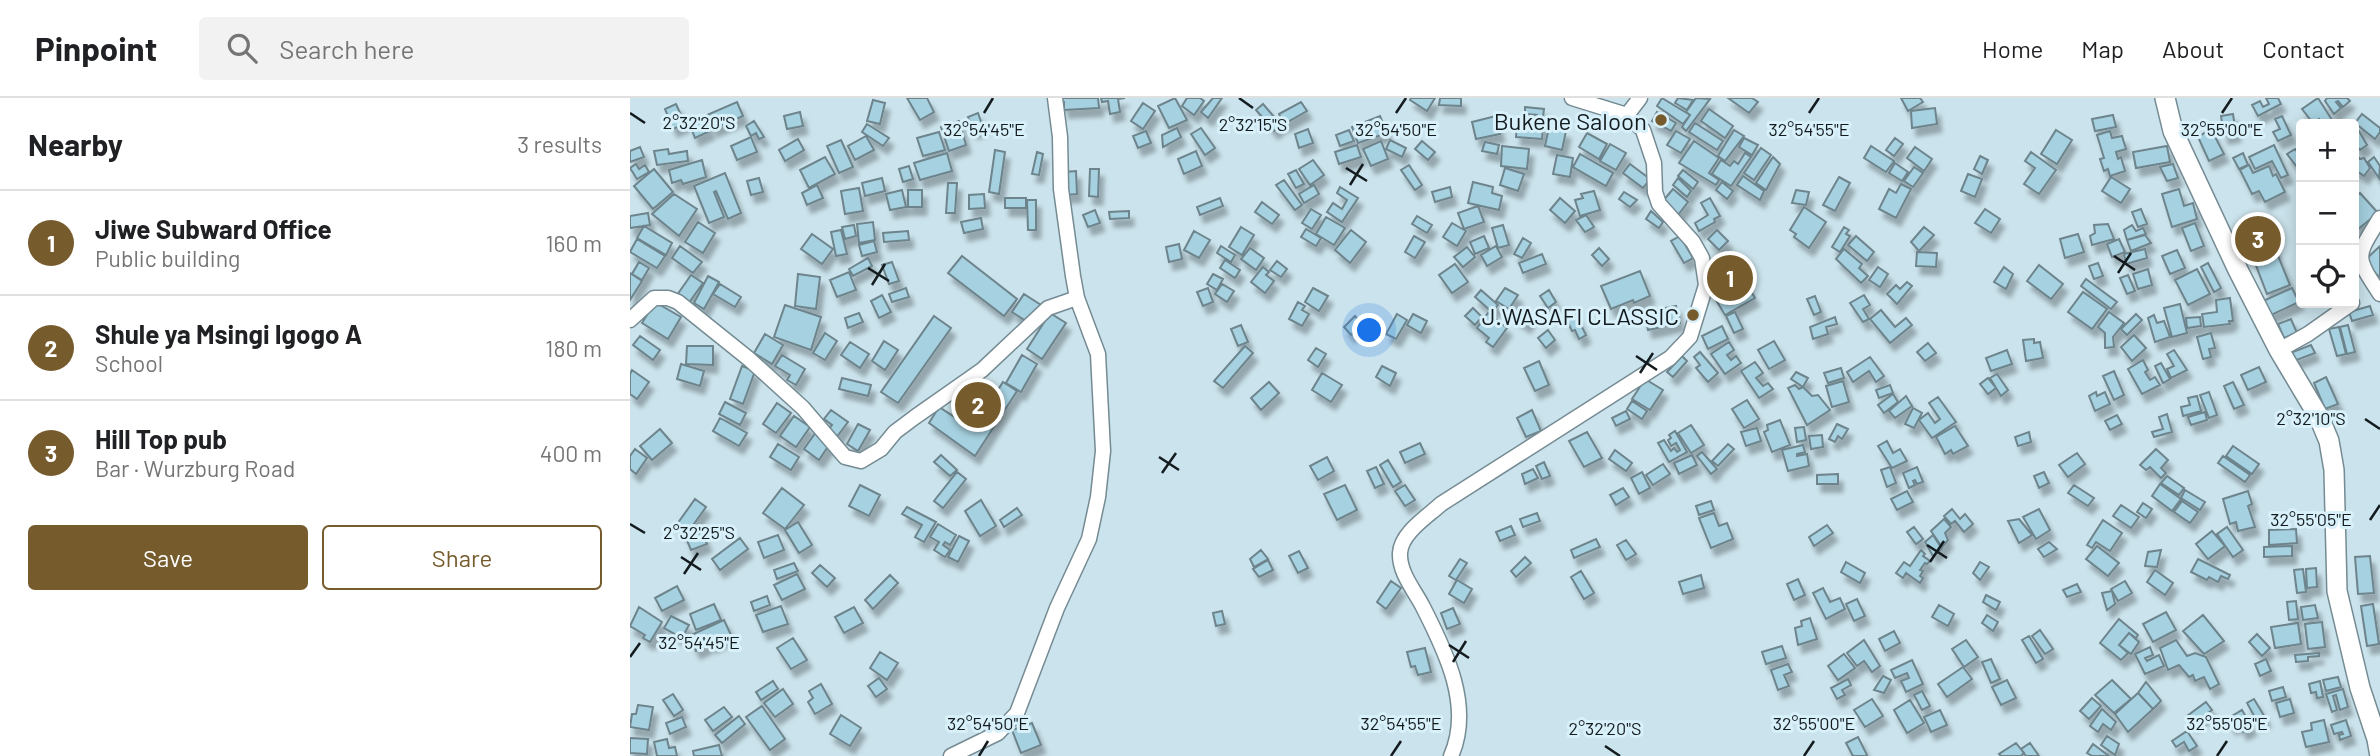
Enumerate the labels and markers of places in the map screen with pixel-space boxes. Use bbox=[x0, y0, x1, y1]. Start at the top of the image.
place label: Bukene Saloon bbox=[1494, 106, 1647, 135]
marker: Bukene Saloon bbox=[1653, 112, 1669, 128]
pin: 3 bbox=[2235, 213, 2281, 265]
pin: 1 bbox=[1707, 252, 1753, 304]
place label: J.WASAFI CLASSIC bbox=[1482, 301, 1679, 330]
marker: J.WASAFI CLASSIC bbox=[1685, 307, 1701, 323]
pin: 2 bbox=[955, 379, 1001, 431]

